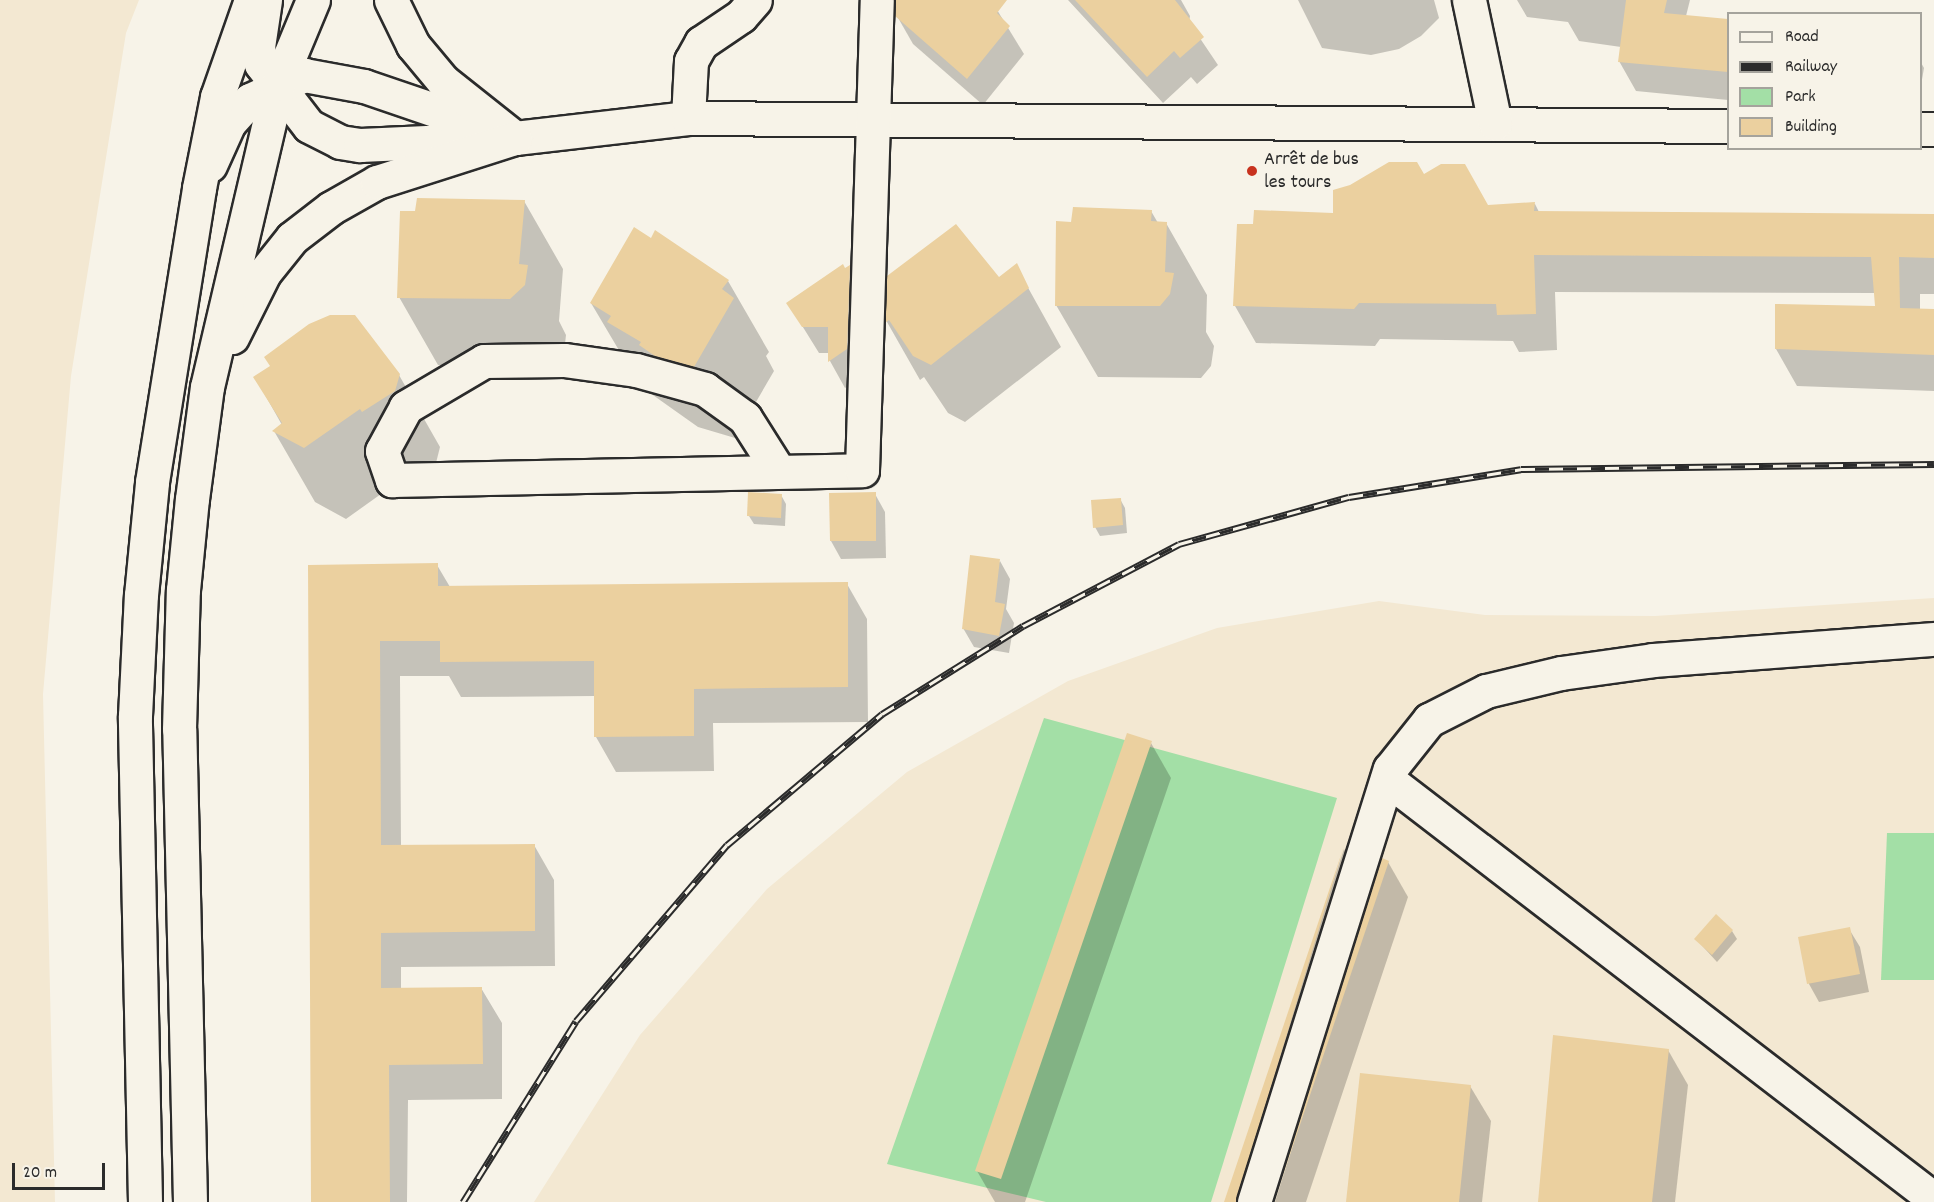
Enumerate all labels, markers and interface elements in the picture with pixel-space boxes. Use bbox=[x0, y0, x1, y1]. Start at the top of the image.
legend bbox=[1727, 12, 1922, 150]
text: Road bbox=[1785, 25, 1819, 50]
text: Railway bbox=[1785, 55, 1837, 80]
text: Park bbox=[1785, 85, 1816, 110]
text: Building bbox=[1785, 115, 1837, 140]
place label: Arrêt de bus les tours bbox=[1264, 148, 1359, 195]
marker: Arrêt de bus les tours bbox=[1245, 164, 1259, 178]
scale bar bbox=[15, 1151, 108, 1189]
text: 20 m bbox=[23, 1161, 57, 1186]

